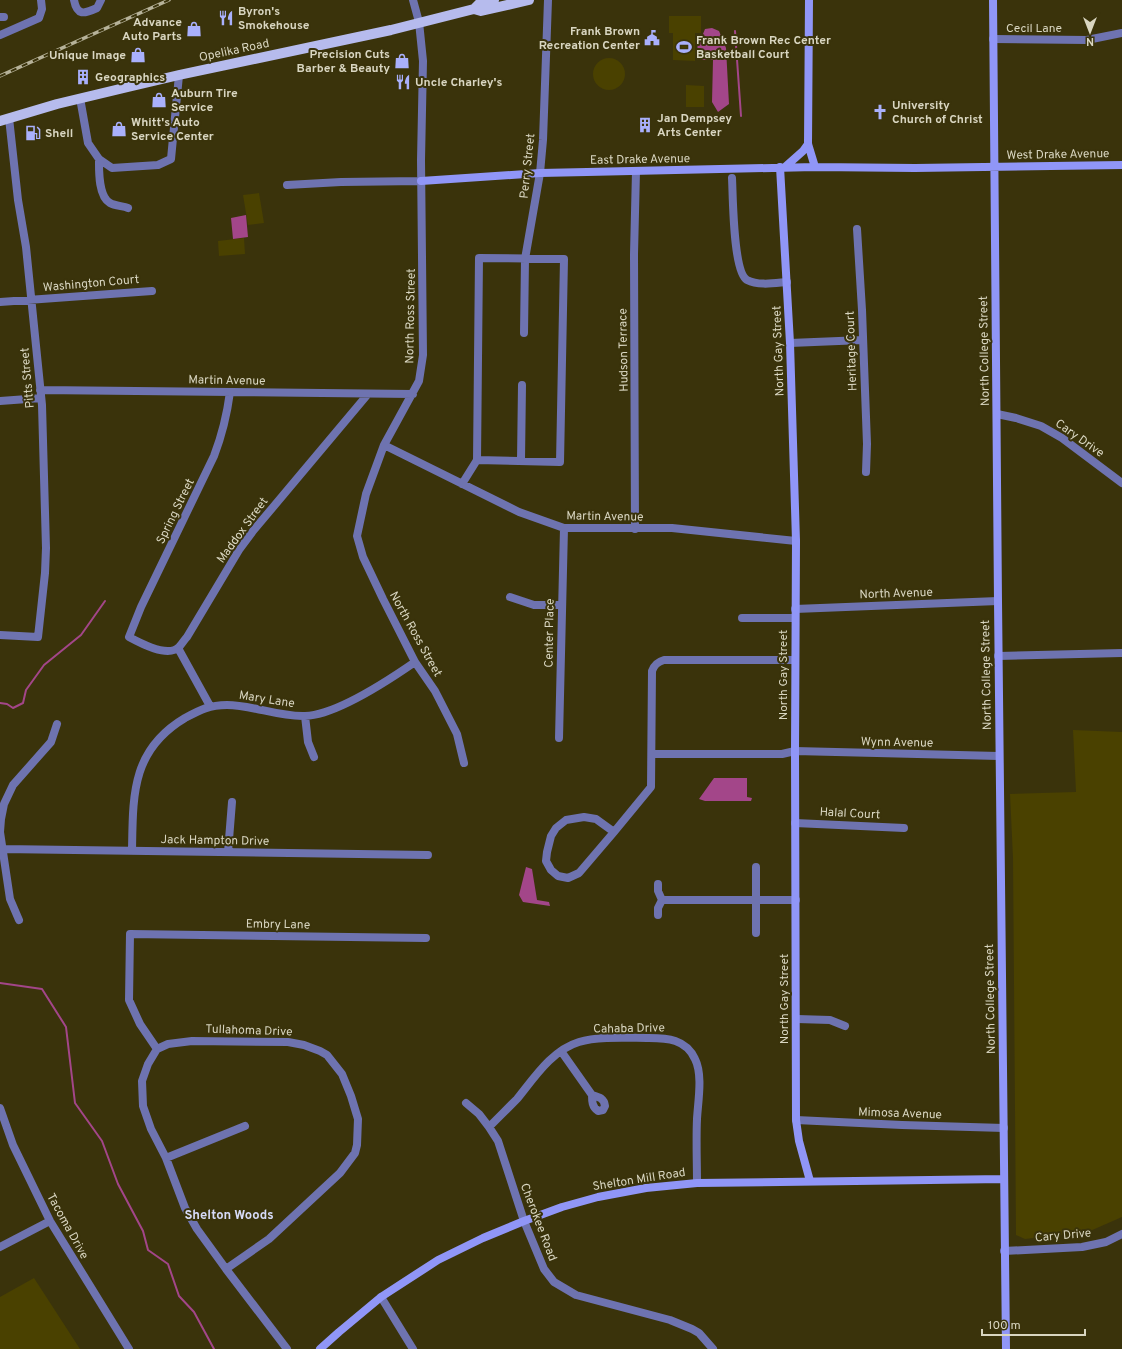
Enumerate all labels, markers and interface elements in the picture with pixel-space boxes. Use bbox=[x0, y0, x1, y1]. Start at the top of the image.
place label: Byron's Smokehouse bbox=[238, 4, 310, 34]
restaurant icon: Byron's Smokehouse bbox=[217, 9, 235, 27]
north arrow bbox=[1070, 12, 1110, 52]
place label: Advance Auto Parts bbox=[122, 15, 182, 45]
shop icon: Advance Auto Parts bbox=[185, 20, 203, 38]
street label: Cecil Lane bbox=[1006, 21, 1062, 37]
place label: Frank Brown Recreation Center bbox=[539, 24, 640, 54]
public building icon: Frank Brown Recreation Center bbox=[643, 29, 661, 47]
place label: Frank Brown Rec Center Basketball Court bbox=[696, 33, 831, 63]
text: N bbox=[1086, 34, 1094, 48]
street label: Opelika Road bbox=[198, 36, 271, 66]
sports icon: Frank Brown Rec Center Basketball Court bbox=[675, 38, 693, 56]
shop icon: Unique Image bbox=[129, 46, 147, 64]
place label: Precision Cuts Barber & Beauty bbox=[297, 47, 390, 77]
place label: Unique Image bbox=[49, 48, 126, 64]
shop icon: Precision Cuts Barber & Beauty bbox=[393, 52, 411, 70]
building icon: Geographics bbox=[74, 68, 92, 86]
place label: Geographics bbox=[95, 70, 165, 86]
restaurant icon: Uncle Charley's bbox=[394, 73, 412, 91]
place label: Uncle Charley's bbox=[415, 75, 503, 91]
place label: Auburn Tire Service bbox=[171, 86, 238, 116]
shop icon: Auburn Tire Service bbox=[150, 91, 168, 109]
place label: University Church of Christ bbox=[892, 98, 983, 128]
church icon: University Church of Christ bbox=[871, 103, 889, 121]
place label: Jan Dempsey Arts Center bbox=[657, 111, 732, 141]
place label: Whitt's Auto Service Center bbox=[131, 115, 214, 145]
building icon: Jan Dempsey Arts Center bbox=[636, 116, 654, 134]
shop icon: Whitt's Auto Service Center bbox=[110, 120, 128, 138]
fuel station icon: Shell bbox=[24, 124, 42, 142]
place label: Shell bbox=[45, 126, 73, 142]
street label: Perry Street bbox=[517, 133, 539, 200]
street label: West Drake Avenue bbox=[1006, 146, 1110, 164]
street label: East Drake Avenue bbox=[590, 151, 690, 169]
street label: North Ross Street bbox=[402, 268, 420, 364]
street label: Washington Court bbox=[42, 272, 140, 296]
street label: North College Street bbox=[976, 296, 994, 406]
street label: North Gay Street bbox=[769, 305, 789, 397]
street label: Hudson Terrace bbox=[615, 308, 633, 392]
street label: Heritage Court bbox=[843, 311, 861, 391]
street label: Pitts Street bbox=[17, 347, 39, 409]
street label: Martin Avenue bbox=[188, 372, 266, 390]
street label: Cary Drive bbox=[1052, 416, 1107, 462]
street label: Spring Street bbox=[153, 476, 199, 547]
street label: Maddox Street bbox=[213, 494, 272, 567]
street label: Martin Avenue bbox=[566, 508, 644, 526]
street label: North Avenue bbox=[859, 585, 933, 603]
street label: North Ross Street bbox=[385, 589, 445, 680]
street label: Center Place bbox=[541, 598, 559, 668]
street label: North College Street bbox=[978, 620, 996, 730]
street label: North Gay Street bbox=[776, 630, 792, 720]
street label: Mary Lane bbox=[238, 688, 296, 712]
street label: Wynn Avenue bbox=[861, 734, 933, 752]
street label: Halal Court bbox=[819, 804, 881, 824]
street label: Jack Hampton Drive bbox=[160, 832, 270, 850]
street label: Embry Lane bbox=[246, 916, 310, 934]
street label: North College Street bbox=[982, 944, 1000, 1054]
street label: North Gay Street bbox=[777, 954, 793, 1044]
street label: Cahaba Drive bbox=[593, 1020, 665, 1038]
street label: Tullahoma Drive bbox=[205, 1021, 293, 1041]
street label: Mimosa Avenue bbox=[858, 1105, 942, 1123]
street label: Shelton Mill Road bbox=[592, 1165, 687, 1195]
street label: Cherokee Road bbox=[516, 1181, 560, 1264]
street label: Tacoma Drive bbox=[42, 1191, 92, 1262]
district label: Shelton Woods bbox=[184, 1208, 274, 1224]
street label: Cary Drive bbox=[1034, 1226, 1092, 1246]
scale bar bbox=[982, 1311, 1085, 1337]
text: 100 m bbox=[988, 1318, 1021, 1334]

